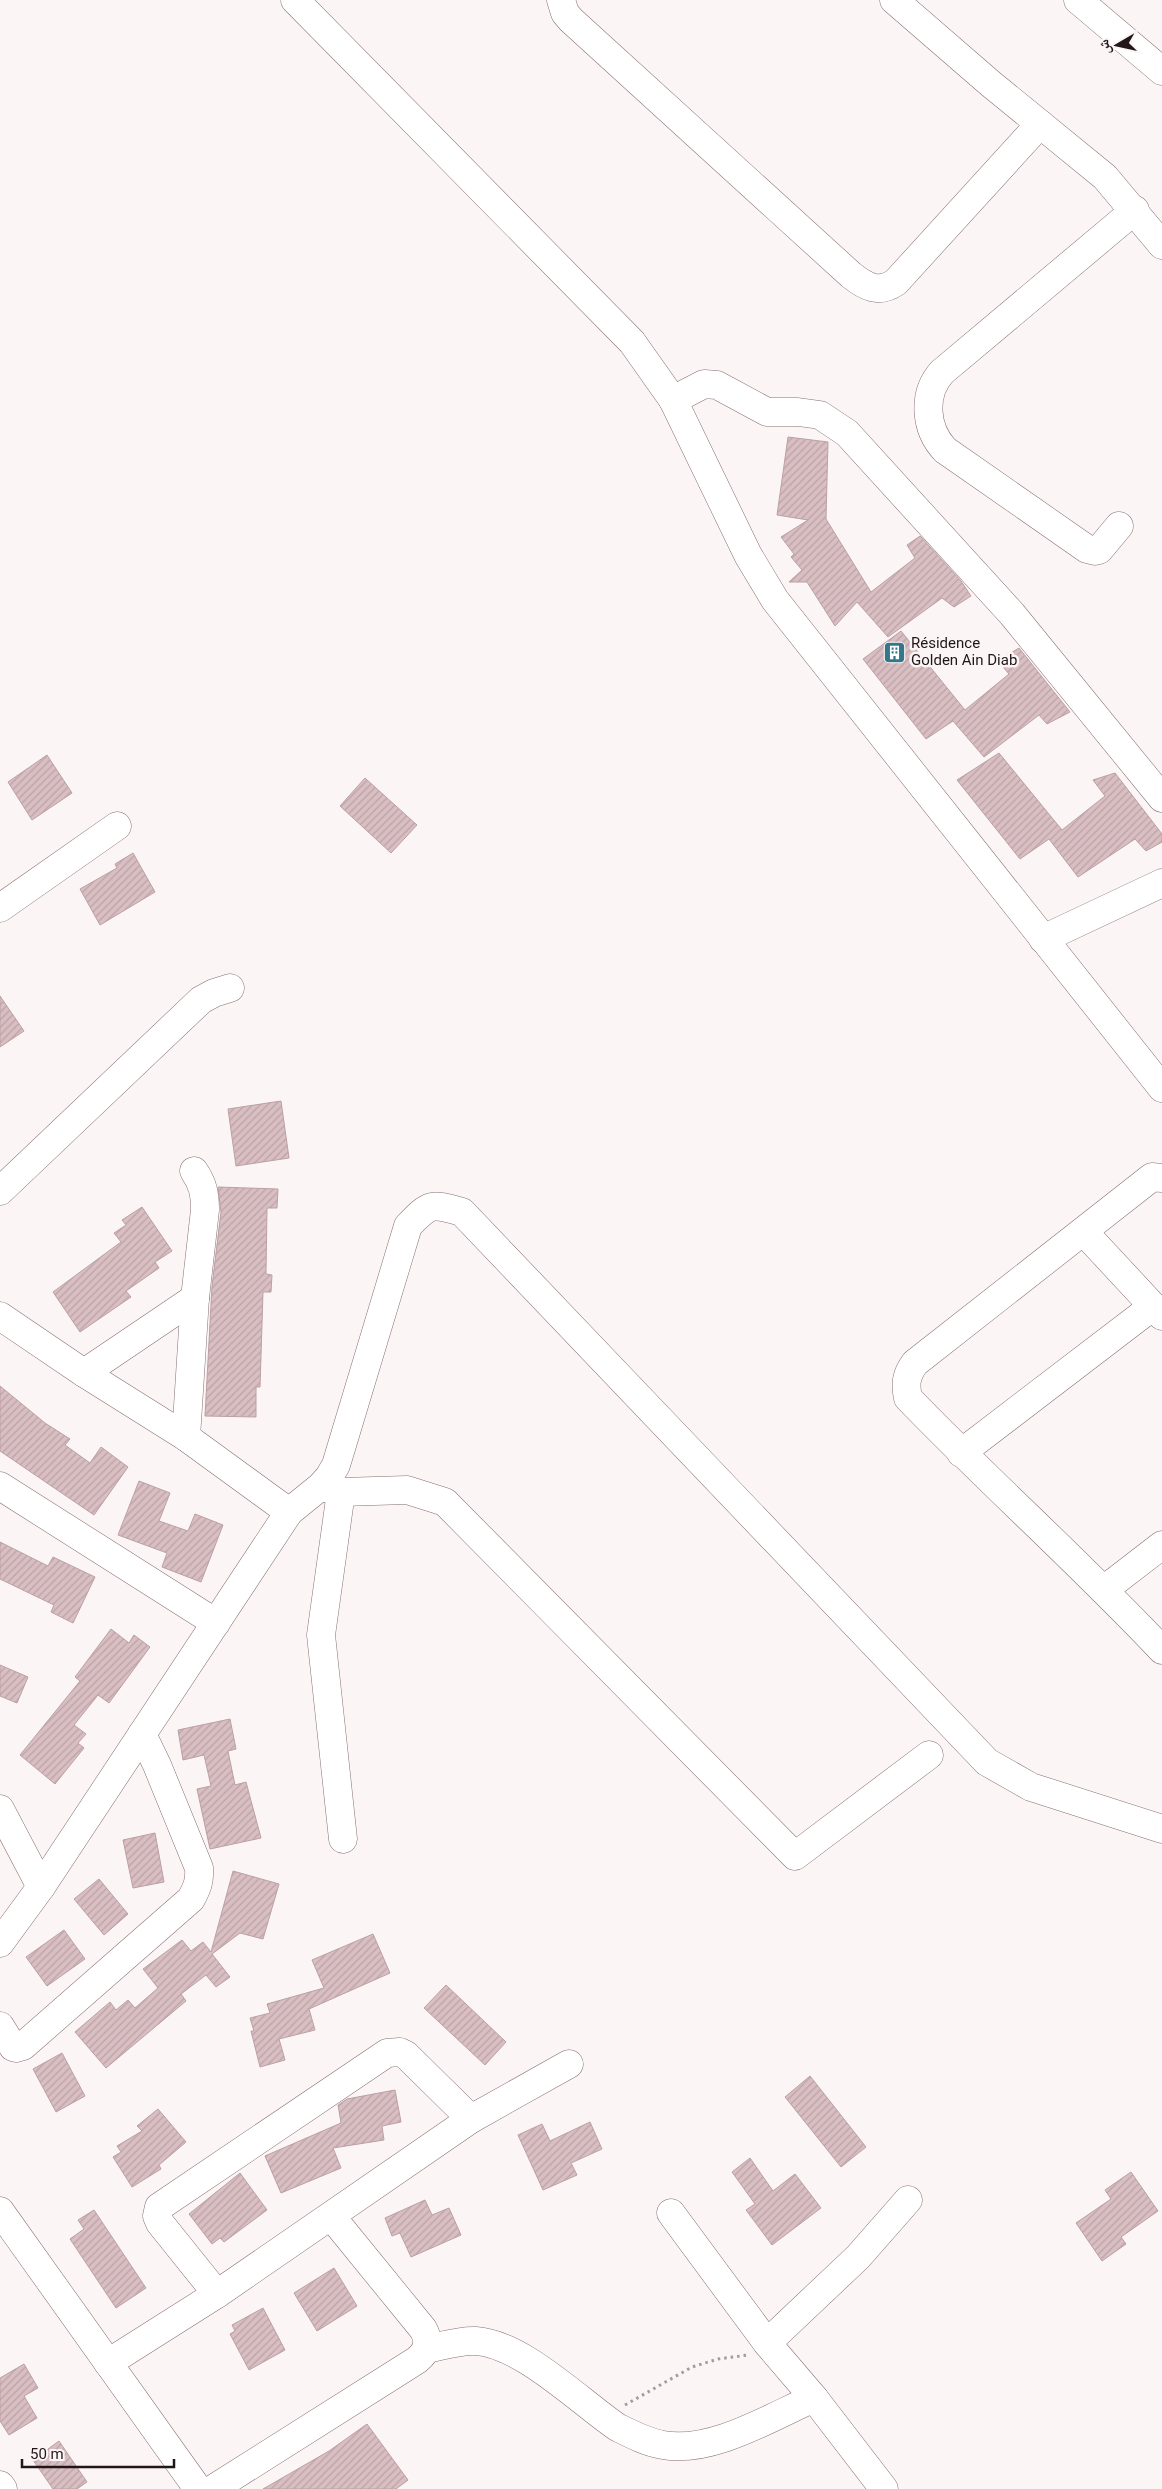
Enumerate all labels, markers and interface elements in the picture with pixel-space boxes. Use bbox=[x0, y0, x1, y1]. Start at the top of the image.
north arrow bbox=[1092, 20, 1142, 70]
text: ش bbox=[1095, 38, 1114, 56]
place label: Résidence Golden Ain Diab bbox=[911, 634, 1017, 669]
building icon: Résidence Golden Ain Diab bbox=[883, 640, 907, 664]
scale bar bbox=[22, 2436, 175, 2468]
text: 50 m bbox=[30, 2445, 64, 2463]

